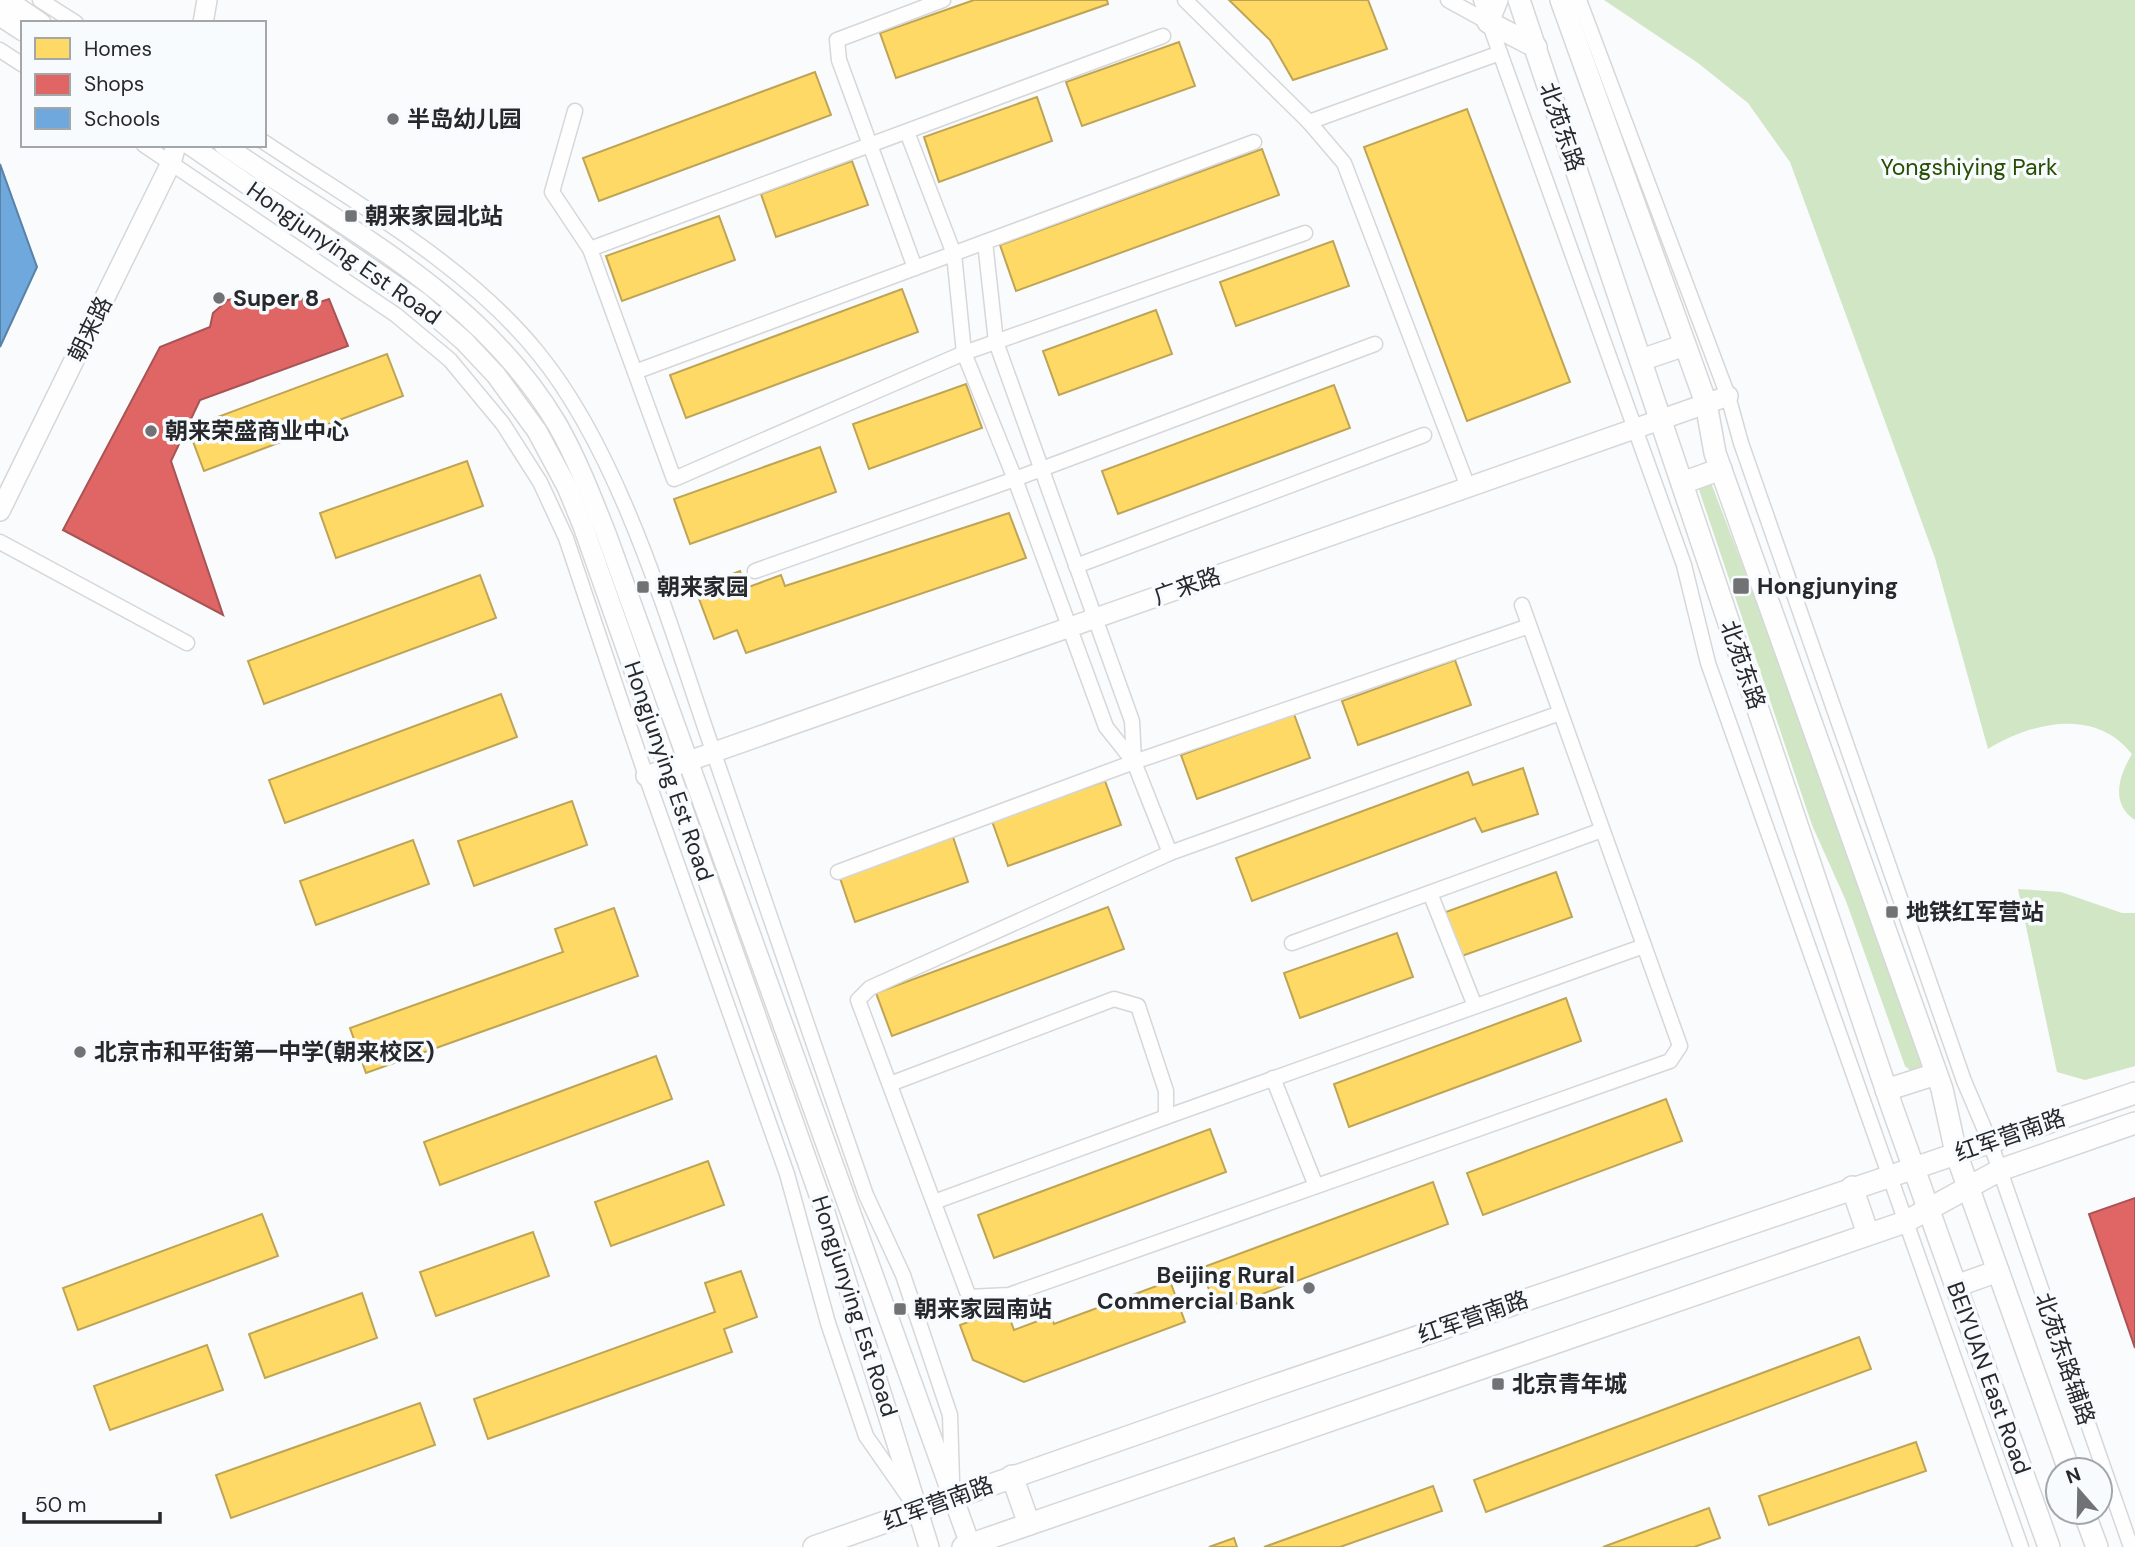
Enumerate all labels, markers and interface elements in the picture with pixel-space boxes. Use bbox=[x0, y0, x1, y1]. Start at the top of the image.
legend bbox=[21, 21, 266, 147]
text: Homes bbox=[84, 35, 152, 63]
text: Shops bbox=[84, 70, 144, 98]
street label: 北苑东路 bbox=[1533, 79, 1591, 175]
place label: 半岛幼儿园 bbox=[407, 104, 522, 134]
text: Schools bbox=[84, 105, 160, 133]
marker: 半岛幼儿园 bbox=[385, 111, 401, 127]
park label: Yongshiying Park bbox=[1880, 152, 2058, 182]
street label: Hongjunying Est Road bbox=[241, 175, 447, 331]
place label: 朝来家园北站 bbox=[365, 201, 503, 231]
marker: 朝来家园北站 bbox=[343, 208, 359, 224]
place label: Super 8 bbox=[233, 283, 319, 313]
marker: Super 8 bbox=[211, 290, 227, 306]
street label: 朝来路 bbox=[61, 291, 119, 367]
place label: 朝来荣盛商业中心 bbox=[165, 416, 349, 446]
marker: 朝来荣盛商业中心 bbox=[143, 423, 159, 439]
street label: 广来路 bbox=[1149, 561, 1225, 611]
place label: Hongjunying bbox=[1757, 571, 1898, 601]
place label: 朝来家园 bbox=[657, 572, 749, 602]
marker: Hongjunying bbox=[1731, 576, 1751, 596]
marker: 朝来家园 bbox=[635, 579, 651, 595]
street label: 北苑东路 bbox=[1714, 617, 1772, 713]
street label: Hongjunying Est Road bbox=[617, 657, 721, 885]
place label: 地铁红军营站 bbox=[1906, 897, 2044, 927]
marker: 地铁红军营站 bbox=[1884, 904, 1900, 920]
place label: 北京市和平街第一中学(朝来校区) bbox=[94, 1037, 435, 1067]
marker: 北京市和平街第一中学(朝来校区) bbox=[72, 1044, 88, 1060]
street label: 红军营南路 bbox=[1951, 1102, 2069, 1168]
street label: Hongjunying Est Road bbox=[805, 1192, 905, 1420]
place label: Beijing Rural Commercial Bank bbox=[1097, 1260, 1295, 1316]
street label: BEIYUAN East Road bbox=[1940, 1278, 2038, 1478]
marker: Beijing Rural Commercial Bank bbox=[1301, 1280, 1317, 1296]
street label: 红军营南路 bbox=[1414, 1284, 1532, 1350]
street label: 北苑东路辅路 bbox=[2028, 1289, 2102, 1429]
place label: 朝来家园南站 bbox=[914, 1294, 1052, 1324]
marker: 朝来家园南站 bbox=[892, 1301, 908, 1317]
place label: 北京青年城 bbox=[1512, 1369, 1627, 1399]
marker: 北京青年城 bbox=[1490, 1376, 1506, 1392]
north arrow bbox=[2044, 1456, 2114, 1526]
text: N bbox=[2063, 1461, 2084, 1490]
street label: 红军营南路 bbox=[879, 1469, 997, 1537]
scale bar bbox=[24, 1480, 161, 1524]
text: 50 m bbox=[35, 1491, 86, 1519]

